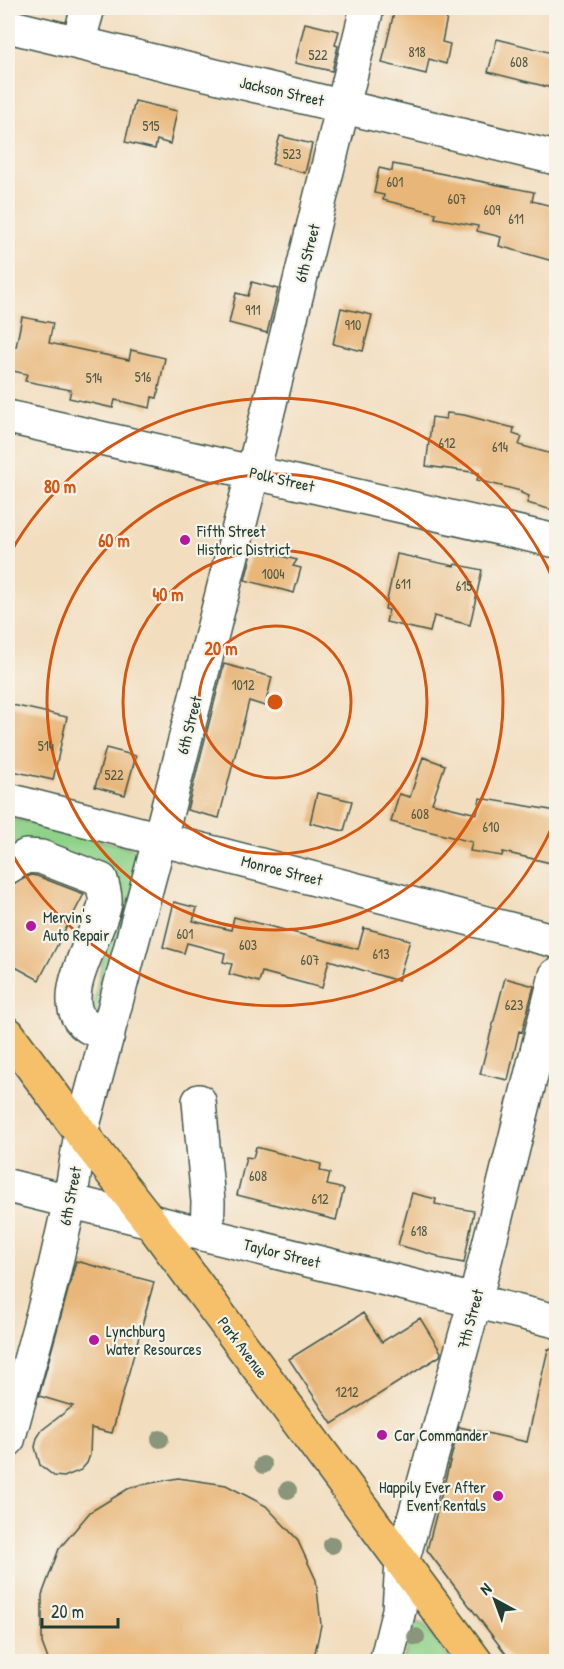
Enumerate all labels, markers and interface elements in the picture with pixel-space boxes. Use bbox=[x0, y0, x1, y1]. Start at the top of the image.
house number: 818 bbox=[408, 42, 426, 61]
house number: 522 bbox=[308, 45, 328, 64]
house number: 608 bbox=[510, 52, 528, 71]
street label: Jackson Street bbox=[238, 71, 327, 111]
house number: 515 bbox=[143, 116, 160, 135]
house number: 523 bbox=[283, 144, 301, 163]
house number: 601 bbox=[387, 172, 403, 191]
house number: 607 bbox=[448, 189, 466, 208]
house number: 609 bbox=[484, 200, 501, 219]
house number: 611 bbox=[508, 209, 524, 228]
street label: 6th Street bbox=[289, 221, 325, 285]
house number: 911 bbox=[245, 300, 261, 319]
house number: 910 bbox=[345, 315, 361, 334]
house number: 516 bbox=[135, 367, 152, 386]
house number: 514 bbox=[86, 368, 102, 387]
house number: 612 bbox=[438, 433, 456, 452]
house number: 614 bbox=[492, 437, 508, 456]
street label: Polk Street bbox=[247, 461, 317, 497]
text: 80 m bbox=[44, 474, 76, 499]
place label: Fifth Street Historic District bbox=[196, 520, 291, 560]
text: 60 m bbox=[98, 528, 130, 553]
marker: Fifth Street Historic District bbox=[178, 533, 192, 547]
house number: 1004 bbox=[262, 564, 284, 583]
house number: 611 bbox=[395, 574, 411, 593]
house number: 615 bbox=[456, 576, 472, 595]
text: 40 m bbox=[152, 582, 184, 607]
text: 20 m bbox=[205, 636, 237, 661]
house number: 1012 bbox=[232, 675, 255, 694]
centre of rings bbox=[265, 692, 285, 712]
street label: 6th Street bbox=[171, 693, 207, 757]
house number: 514 bbox=[38, 736, 54, 755]
house number: 522 bbox=[104, 765, 124, 784]
house number: 608 bbox=[411, 804, 429, 823]
house number: 610 bbox=[483, 817, 499, 836]
street label: Monroe Street bbox=[239, 849, 325, 891]
place label: Mervin's Auto Repair bbox=[43, 906, 109, 946]
marker: Mervin's Auto Repair bbox=[24, 919, 38, 933]
house number: 601 bbox=[177, 924, 193, 943]
house number: 603 bbox=[239, 935, 257, 954]
house number: 613 bbox=[373, 944, 389, 963]
house number: 607 bbox=[301, 950, 319, 969]
house number: 623 bbox=[505, 995, 523, 1014]
street label: 6th Street bbox=[54, 1164, 87, 1227]
house number: 608 bbox=[249, 1166, 267, 1185]
house number: 612 bbox=[311, 1189, 329, 1208]
house number: 618 bbox=[411, 1221, 427, 1240]
street label: Taylor Street bbox=[241, 1233, 323, 1273]
street label: 7th Street bbox=[451, 1286, 489, 1351]
street label: Park Avenue bbox=[213, 1312, 274, 1382]
place label: Lynchburg Water Resources bbox=[106, 1320, 201, 1360]
marker: Lynchburg Water Resources bbox=[87, 1333, 101, 1347]
house number: 1212 bbox=[335, 1382, 359, 1401]
place label: Car Commander bbox=[394, 1424, 488, 1446]
marker: Car Commander bbox=[375, 1428, 389, 1442]
place label: Happily Ever After Event Rentals bbox=[379, 1476, 486, 1516]
marker: Happily Ever After Event Rentals bbox=[491, 1489, 505, 1503]
north arrow bbox=[465, 1570, 525, 1630]
text: N bbox=[475, 1577, 496, 1600]
scale bar bbox=[42, 1591, 118, 1629]
text: 20 m bbox=[51, 1599, 84, 1624]

